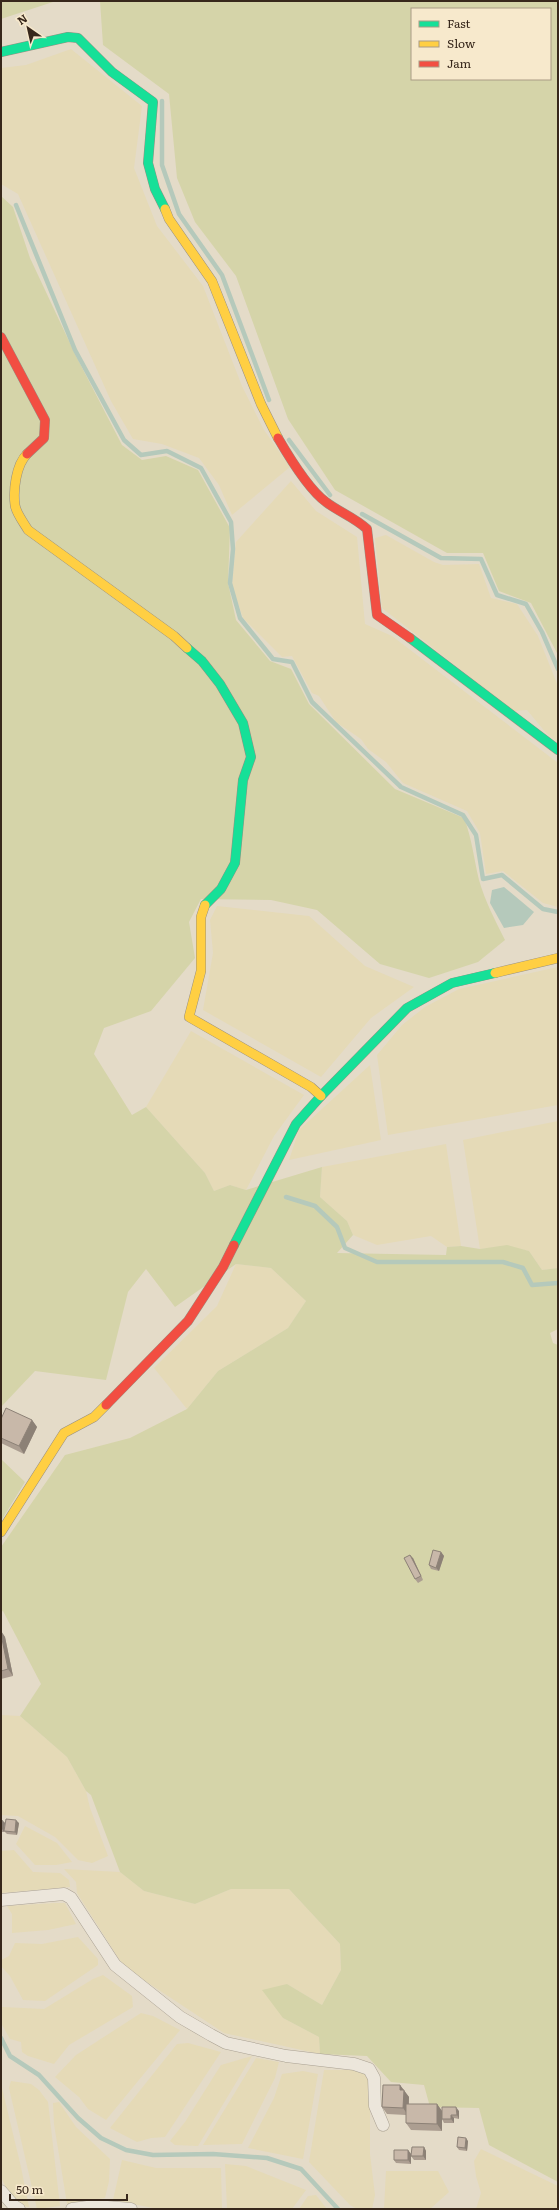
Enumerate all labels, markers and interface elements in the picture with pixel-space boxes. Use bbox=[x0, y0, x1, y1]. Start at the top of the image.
north arrow bbox=[8, 8, 48, 48]
legend bbox=[411, 8, 551, 80]
text: N bbox=[14, 10, 30, 28]
text: Fast bbox=[447, 14, 471, 32]
text: Slow bbox=[447, 34, 476, 52]
text: Jam bbox=[447, 54, 472, 72]
scale bar bbox=[10, 2176, 127, 2202]
text: 50 m bbox=[16, 2180, 43, 2198]

